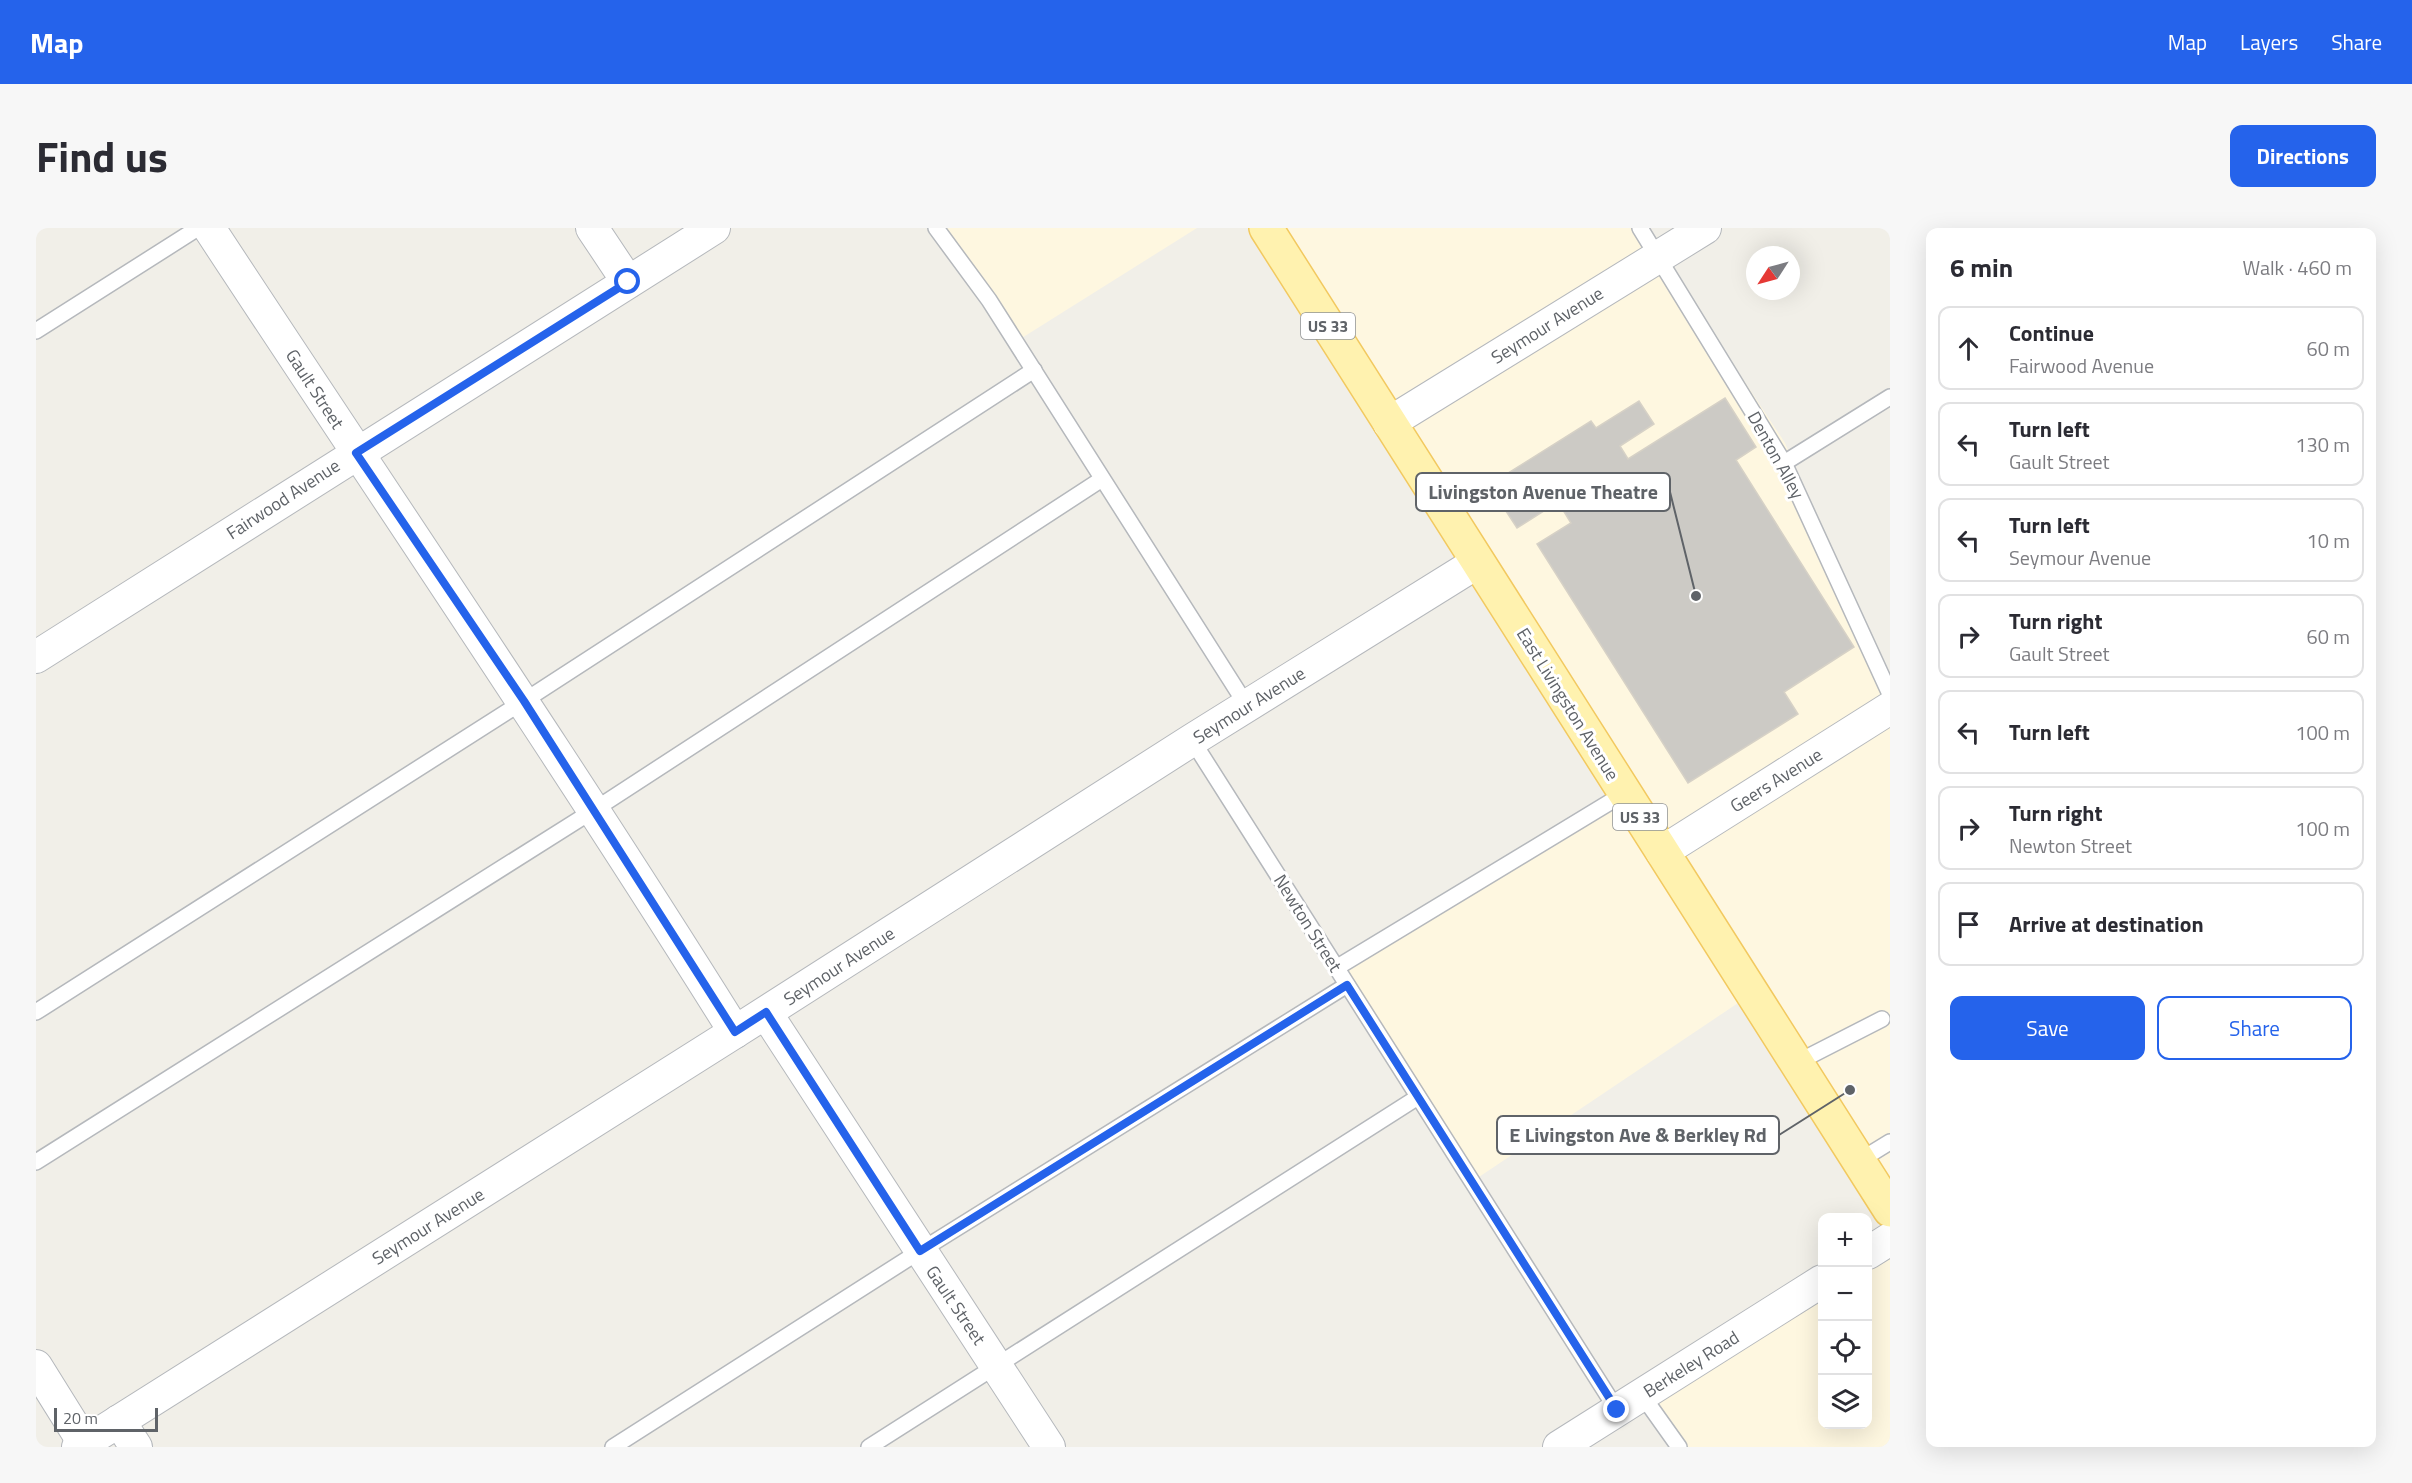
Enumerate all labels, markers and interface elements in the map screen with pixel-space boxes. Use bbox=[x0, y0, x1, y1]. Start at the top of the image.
text: Map bbox=[30, 21, 84, 64]
text: Map bbox=[2168, 26, 2207, 58]
text: Layers bbox=[2240, 26, 2298, 58]
text: Share bbox=[2331, 26, 2382, 58]
text: Find us bbox=[36, 124, 168, 188]
button: Directions bbox=[2230, 125, 2376, 187]
north arrow bbox=[1746, 246, 1800, 300]
text: 6 min bbox=[1950, 248, 2013, 287]
text: Walk · 460 m bbox=[2243, 252, 2352, 283]
route start bbox=[614, 268, 640, 294]
street label: Seymour Avenue bbox=[1486, 280, 1608, 370]
road number: US 33 bbox=[1301, 313, 1355, 339]
text: Continue bbox=[2009, 316, 2094, 350]
icon: ahead bbox=[1952, 332, 1985, 365]
text: 60 m bbox=[2306, 333, 2350, 364]
street label: Gault Street bbox=[279, 344, 351, 435]
text: Fairwood Avenue bbox=[2009, 350, 2154, 381]
street label: Denton Alley bbox=[1741, 406, 1811, 504]
text: Turn left bbox=[2009, 412, 2090, 446]
icon: left bbox=[1952, 428, 1985, 461]
text: 130 m bbox=[2295, 429, 2350, 460]
text: Gault Street bbox=[2009, 446, 2110, 477]
street label: Fairwood Avenue bbox=[221, 452, 345, 546]
callout: Livingston Avenue Theatre bbox=[1416, 473, 1670, 511]
text: Livingston Avenue Theatre bbox=[1428, 476, 1658, 507]
text: Turn left bbox=[2009, 508, 2090, 542]
icon: left bbox=[1952, 524, 1985, 557]
text: 10 m bbox=[2306, 525, 2350, 556]
text: Seymour Avenue bbox=[2009, 542, 2151, 573]
text: Turn right bbox=[2009, 604, 2103, 638]
icon: right bbox=[1952, 620, 1985, 653]
text: 60 m bbox=[2306, 621, 2350, 652]
street label: East Livingston Avenue bbox=[1510, 622, 1626, 786]
text: Gault Street bbox=[2009, 638, 2110, 669]
street label: Seymour Avenue bbox=[1188, 660, 1310, 750]
text: Turn left bbox=[2009, 715, 2090, 749]
icon: left bbox=[1952, 716, 1985, 749]
text: 100 m bbox=[2295, 717, 2350, 748]
street label: Geers Avenue bbox=[1725, 741, 1827, 819]
text: Turn right bbox=[2009, 796, 2103, 830]
road number: US 33 bbox=[1613, 804, 1667, 830]
icon: right bbox=[1952, 812, 1985, 845]
text: 100 m bbox=[2295, 813, 2350, 844]
text: Newton Street bbox=[2009, 830, 2132, 861]
street label: Newton Street bbox=[1267, 869, 1349, 978]
text: Arrive at destination bbox=[2009, 907, 2204, 941]
icon: arrive bbox=[1952, 908, 1985, 941]
street label: Seymour Avenue bbox=[778, 920, 900, 1012]
button: Save bbox=[1950, 996, 2145, 1060]
button: Share bbox=[2157, 996, 2352, 1060]
callout: E Livingston Ave & Berkley Rd bbox=[1497, 1116, 1779, 1154]
text: E Livingston Ave & Berkley Rd bbox=[1509, 1119, 1767, 1150]
street label: Seymour Avenue bbox=[367, 1181, 489, 1271]
map controls bbox=[1818, 1213, 1872, 1429]
button: + bbox=[1818, 1213, 1872, 1267]
street label: Gault Street bbox=[920, 1260, 993, 1351]
button: − bbox=[1818, 1267, 1872, 1321]
button: locate bbox=[1818, 1321, 1872, 1375]
street label: Berkeley Road bbox=[1638, 1324, 1744, 1404]
button: layers bbox=[1818, 1375, 1872, 1429]
route end bbox=[1603, 1396, 1629, 1422]
scale bar bbox=[54, 1405, 158, 1432]
text: 20 m bbox=[63, 1406, 98, 1430]

